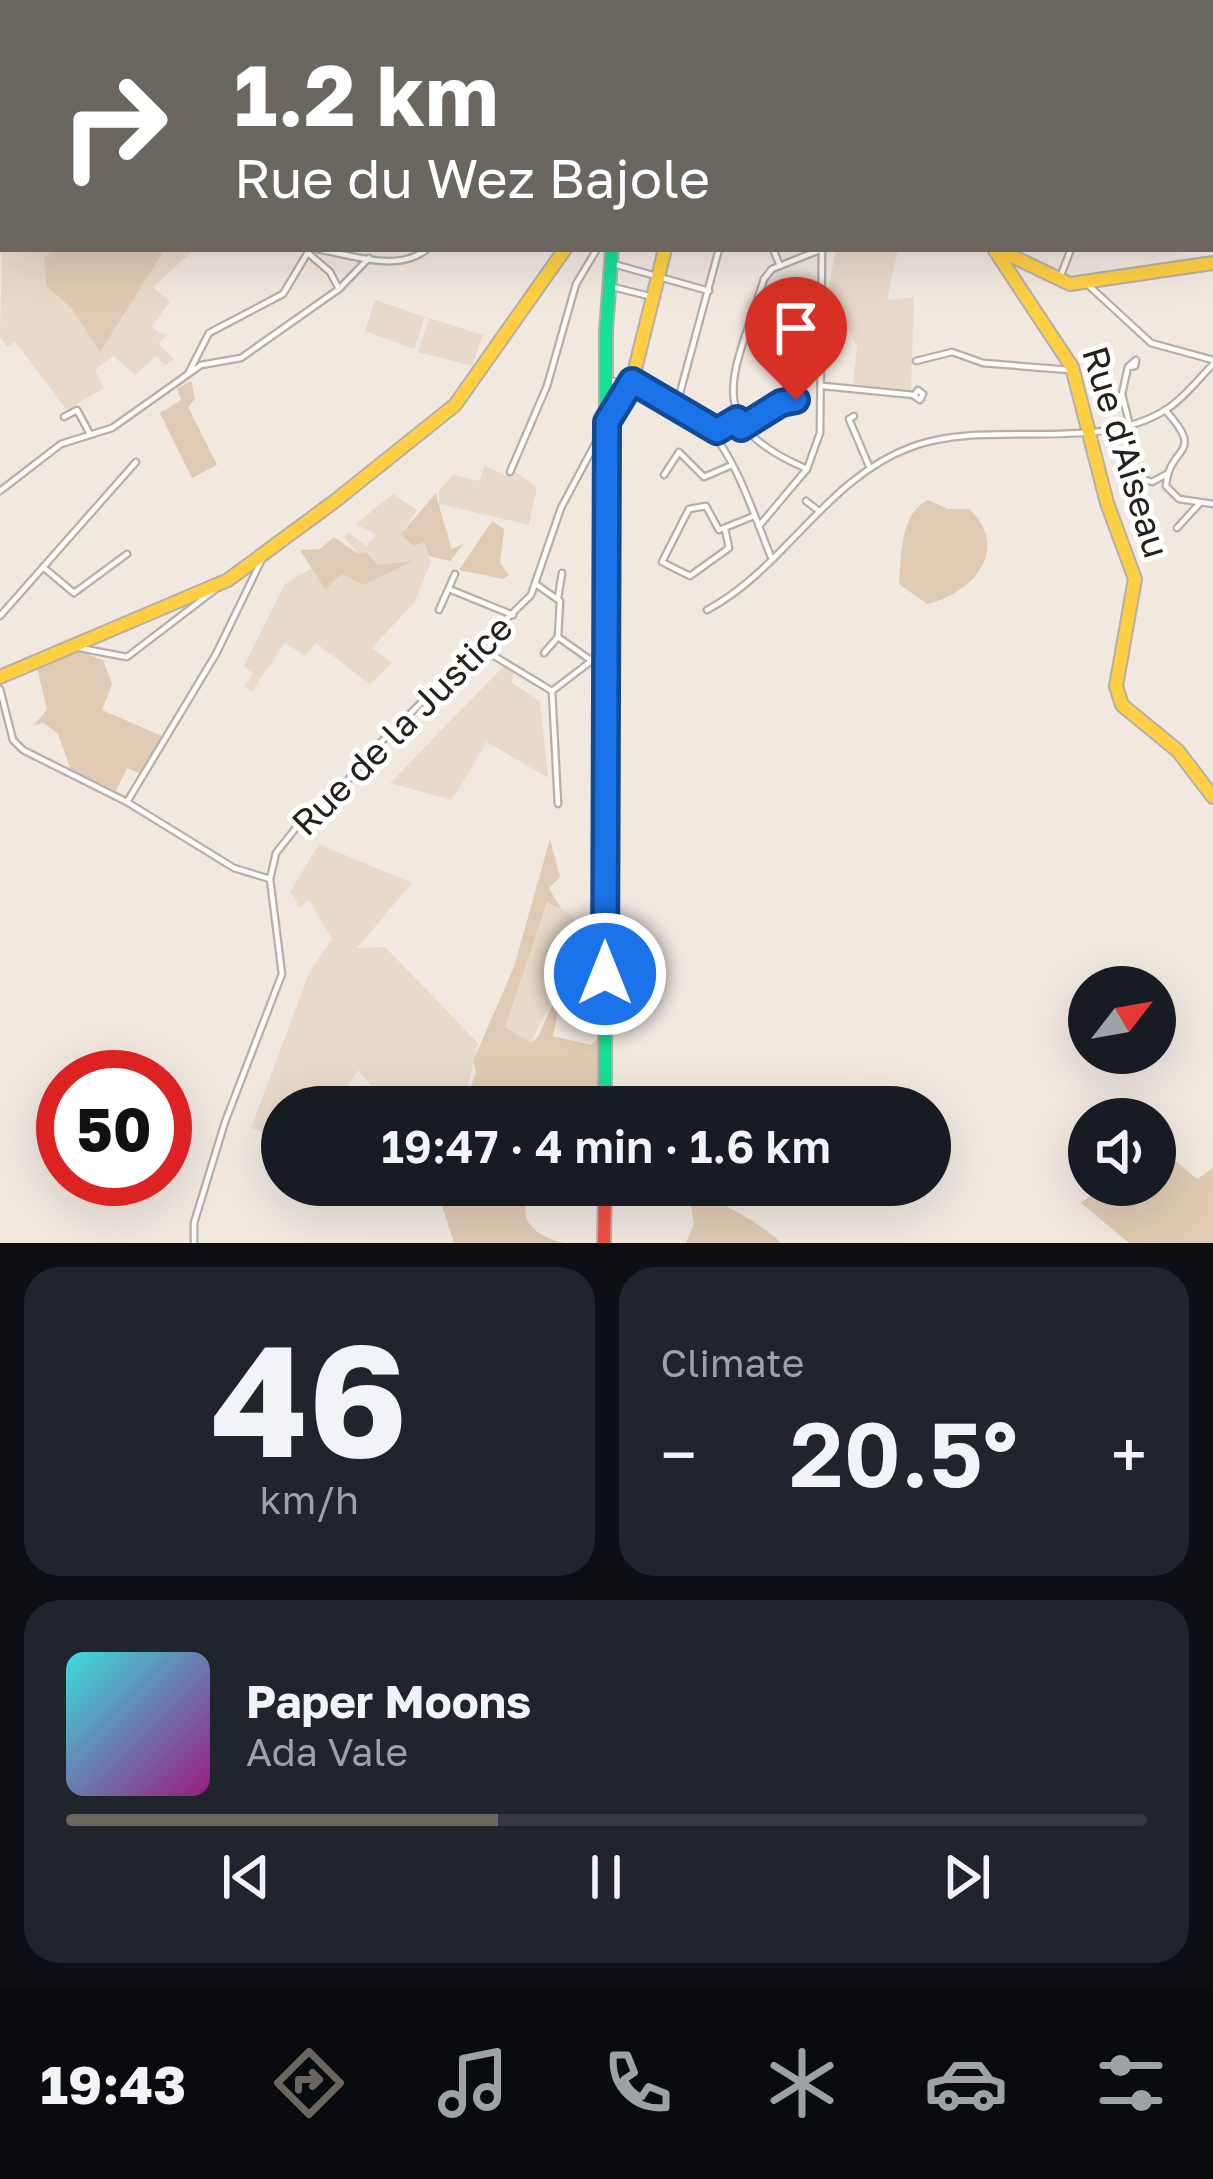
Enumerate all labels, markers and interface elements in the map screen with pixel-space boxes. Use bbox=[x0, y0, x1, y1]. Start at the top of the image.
text: 1.2 km bbox=[234, 44, 499, 144]
icon: right bbox=[36, 48, 192, 204]
text: Rue du Wez Bajole bbox=[234, 145, 710, 210]
pin bbox=[745, 277, 847, 400]
icon: arrive bbox=[763, 295, 829, 361]
street label: Rue d'Aiseau bbox=[1074, 341, 1179, 563]
street label: Rue de la Justice bbox=[283, 606, 521, 844]
position arrow bbox=[542, 911, 668, 1037]
north arrow bbox=[1068, 966, 1176, 1074]
map controls bbox=[1068, 966, 1176, 1206]
speed limit sign: 50 bbox=[36, 1050, 192, 1206]
button: sound bbox=[1068, 1098, 1176, 1206]
text: 19:47 · 4 min · 1.6 km bbox=[381, 1119, 831, 1173]
text: 46 bbox=[211, 1304, 408, 1491]
text: Climate bbox=[661, 1339, 804, 1386]
text: 20.5° bbox=[790, 1399, 1018, 1507]
text: − bbox=[661, 1414, 697, 1494]
text: + bbox=[1111, 1414, 1147, 1494]
text: km/h bbox=[260, 1476, 359, 1523]
text: Paper Moons bbox=[246, 1674, 531, 1728]
text: Ada Vale bbox=[246, 1728, 408, 1775]
icon: previous bbox=[213, 1844, 279, 1910]
icon: pause bbox=[573, 1844, 639, 1910]
icon: next bbox=[934, 1844, 1000, 1910]
icon: directions bbox=[267, 2041, 351, 2125]
icon: music bbox=[431, 2041, 515, 2125]
icon: phone bbox=[596, 2041, 680, 2125]
icon: climate bbox=[760, 2041, 844, 2125]
icon: car bbox=[924, 2041, 1008, 2125]
icon: filters bbox=[1089, 2041, 1173, 2125]
text: 19:43 bbox=[40, 2051, 186, 2116]

